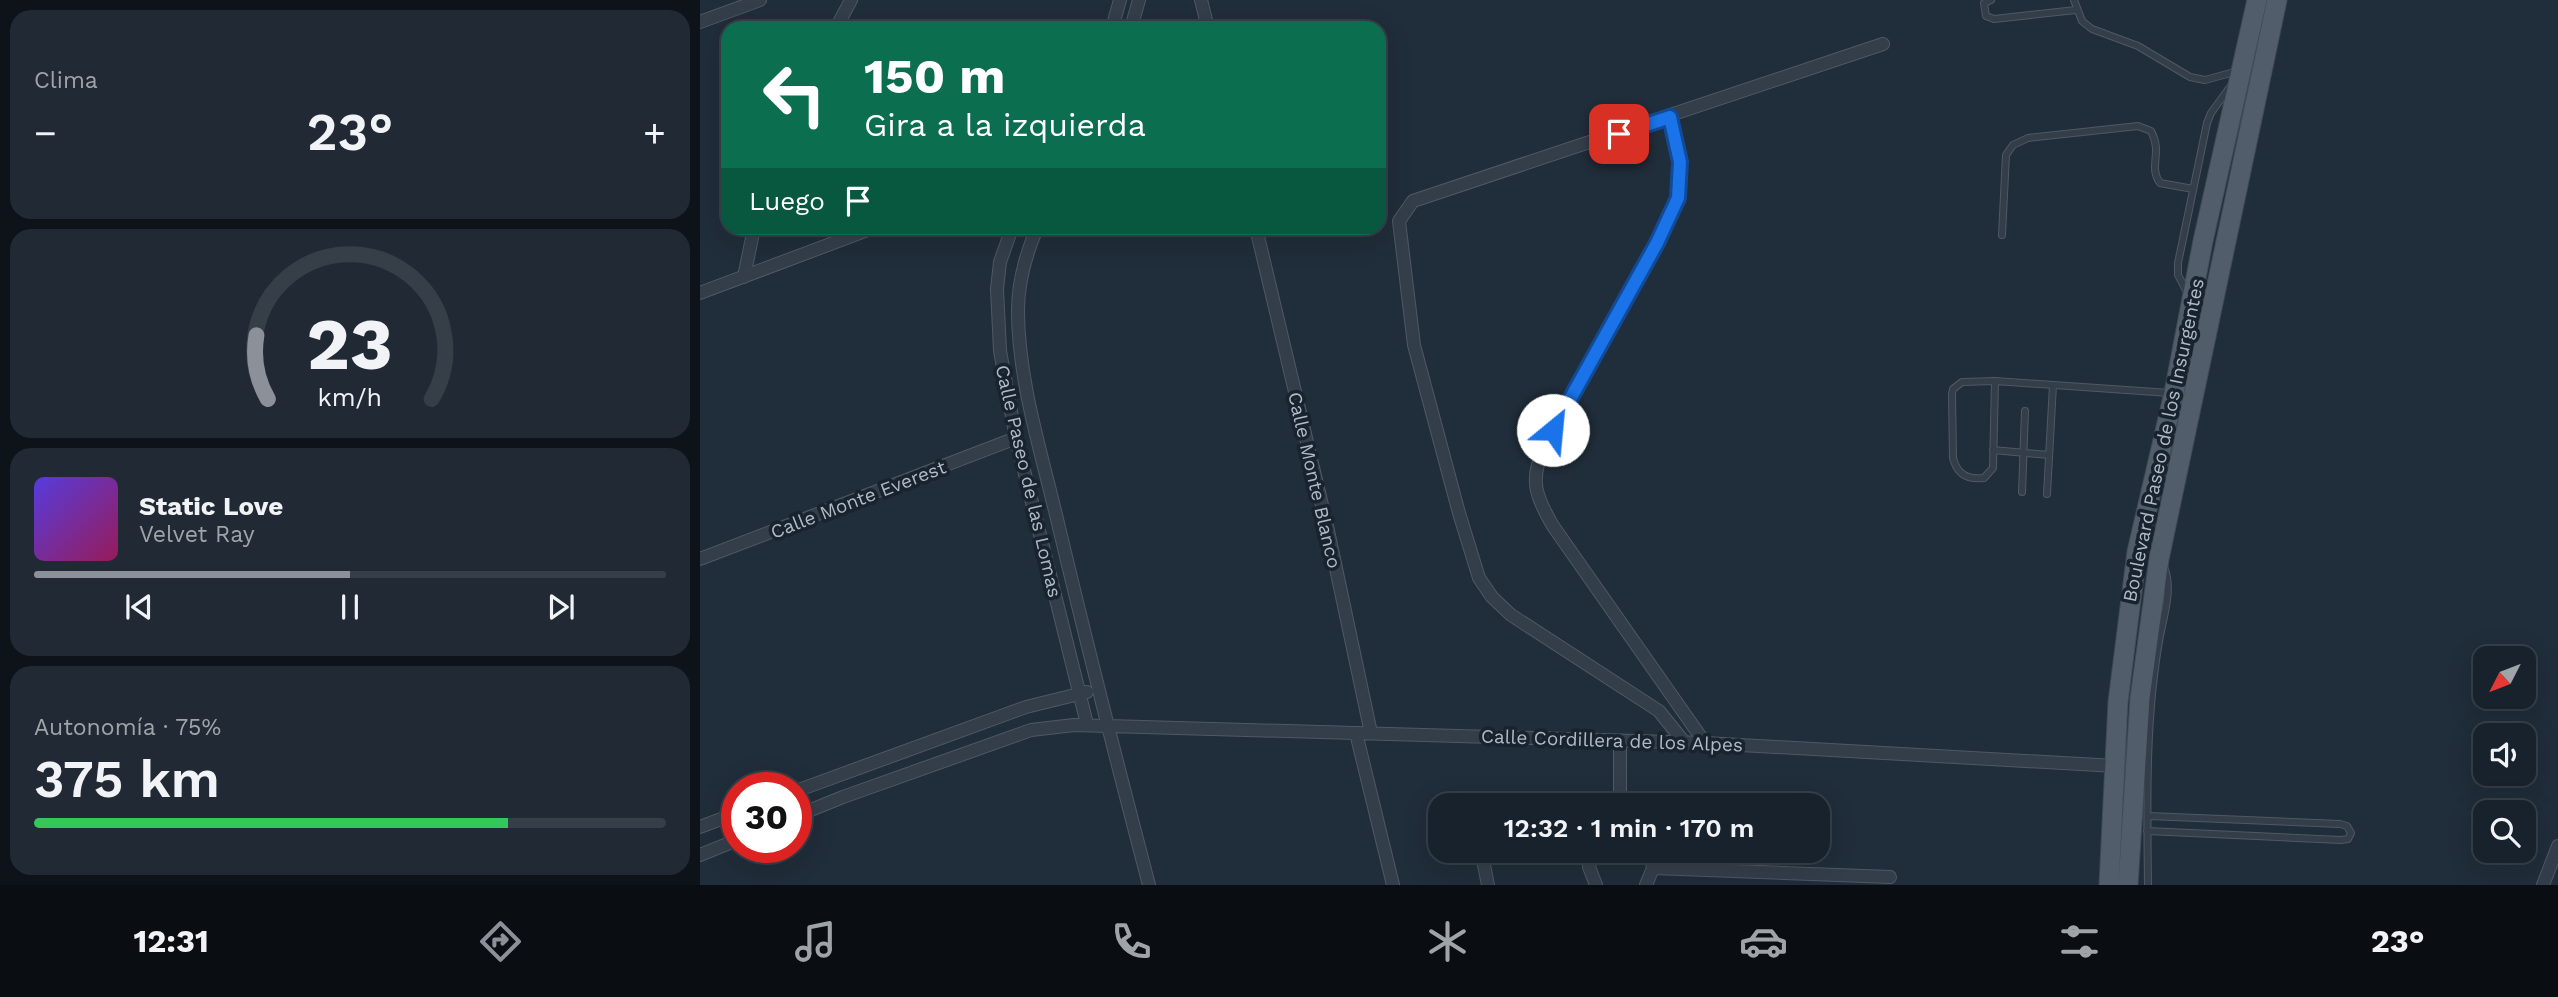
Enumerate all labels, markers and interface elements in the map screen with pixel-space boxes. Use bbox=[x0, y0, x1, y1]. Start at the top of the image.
text: 150 m bbox=[864, 47, 1005, 105]
icon: left bbox=[749, 49, 840, 140]
text: Clima bbox=[34, 67, 98, 94]
text: 23° bbox=[307, 102, 393, 163]
pin bbox=[1589, 104, 1649, 164]
text: Gira a la izquierda bbox=[864, 106, 1146, 144]
text: − bbox=[34, 111, 57, 155]
text: + bbox=[643, 111, 666, 155]
icon: arrive bbox=[1600, 115, 1638, 153]
icon: arrive bbox=[839, 182, 877, 220]
text: Luego bbox=[749, 186, 825, 216]
street label: Boulevard Paseo de los Insurgentes bbox=[2118, 276, 2209, 604]
text: 23 bbox=[307, 302, 393, 388]
street label: Calle Paseo de las Lomas bbox=[991, 363, 1066, 600]
text: km/h bbox=[318, 383, 382, 412]
street label: Calle Monte Blanco bbox=[1283, 390, 1346, 570]
position arrow bbox=[1516, 393, 1590, 467]
street label: Calle Monte Everest bbox=[767, 455, 949, 544]
text: Static Love bbox=[139, 491, 283, 521]
text: Velvet Ray bbox=[139, 521, 255, 548]
icon: previous bbox=[120, 588, 158, 626]
icon: pause bbox=[331, 588, 369, 626]
icon: next bbox=[542, 588, 580, 626]
north arrow bbox=[2473, 646, 2536, 709]
map controls bbox=[2473, 646, 2536, 863]
text: Autonomía · 75% bbox=[34, 714, 221, 741]
button: sound bbox=[2473, 723, 2536, 786]
street label: Calle Cordillera de los Alpes bbox=[1481, 724, 1743, 757]
text: 375 km bbox=[34, 749, 220, 810]
speed limit sign: 30 bbox=[721, 772, 812, 863]
button: search bbox=[2473, 800, 2536, 863]
text: 12:32 · 1 min · 170 m bbox=[1504, 813, 1754, 843]
icon: directions bbox=[476, 917, 525, 966]
icon: music bbox=[791, 917, 840, 966]
icon: phone bbox=[1107, 917, 1156, 966]
icon: climate bbox=[1423, 917, 1472, 966]
icon: car bbox=[1739, 917, 1788, 966]
icon: filters bbox=[2055, 917, 2104, 966]
text: 12:31 bbox=[133, 922, 209, 960]
text: 23° bbox=[2371, 922, 2425, 960]

